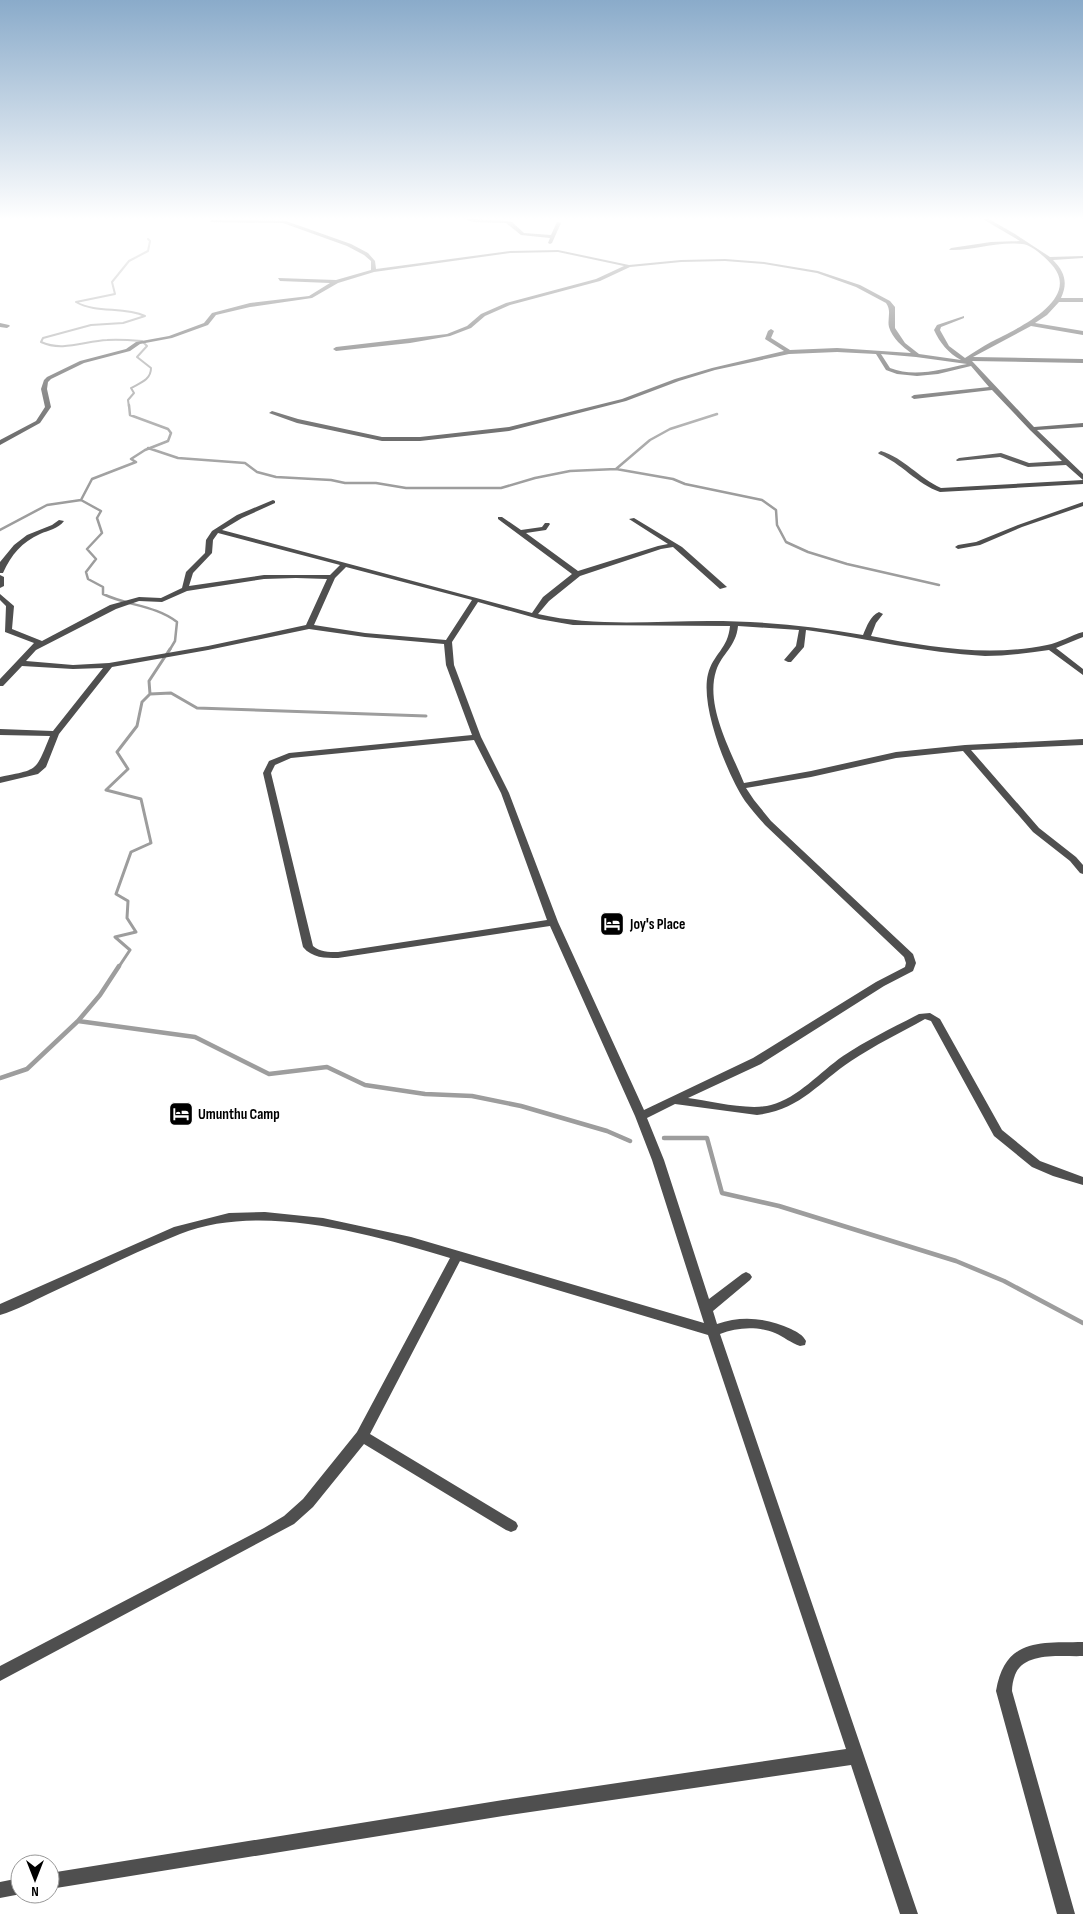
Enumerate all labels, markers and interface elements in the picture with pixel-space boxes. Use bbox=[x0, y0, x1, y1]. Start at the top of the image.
hotel icon: Joy's Place bbox=[599, 911, 625, 937]
place label: Joy's Place bbox=[629, 915, 686, 934]
hotel icon: Umunthu Camp bbox=[168, 1101, 194, 1127]
place label: Umunthu Camp bbox=[198, 1105, 280, 1124]
north arrow bbox=[10, 1854, 60, 1904]
text: N bbox=[31, 1883, 39, 1900]

